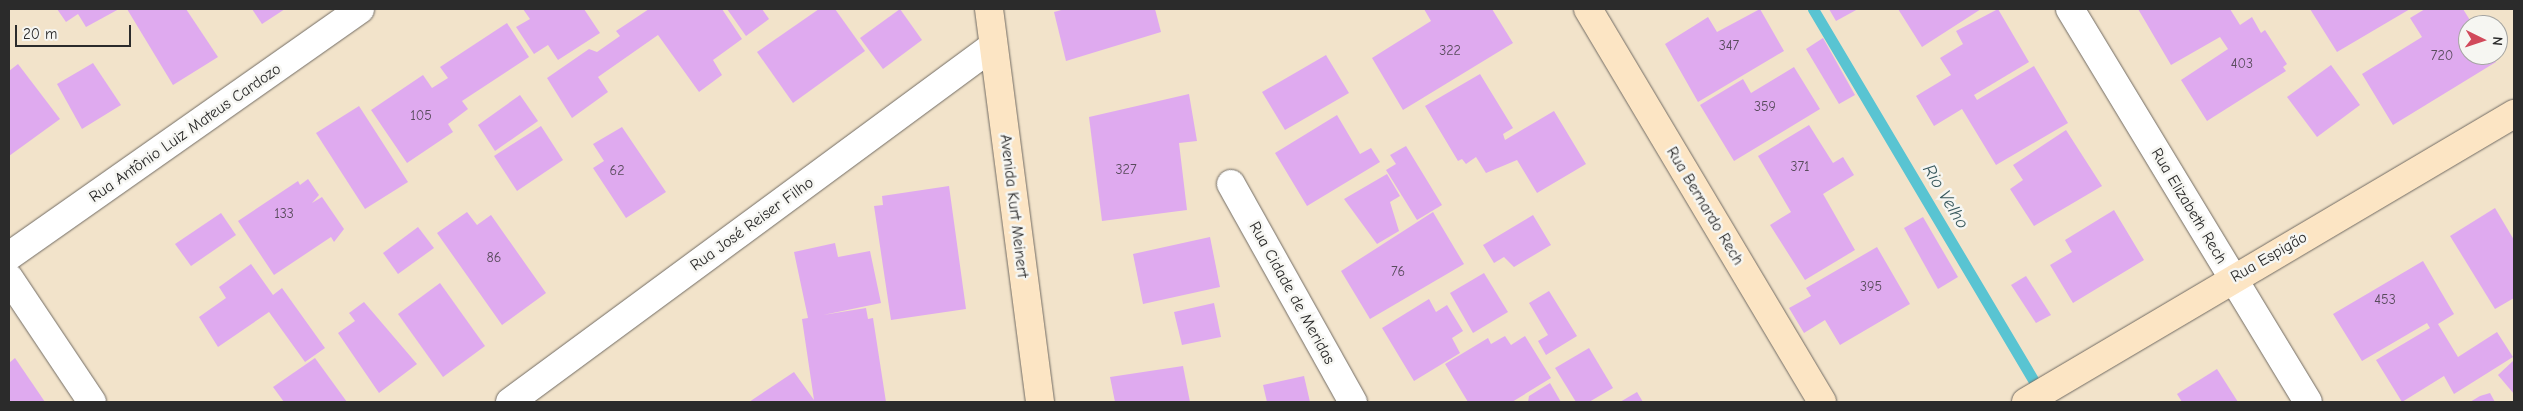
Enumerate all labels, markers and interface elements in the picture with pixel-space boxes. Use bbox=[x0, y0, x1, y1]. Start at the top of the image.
scale bar bbox=[18, 15, 134, 47]
north arrow bbox=[2458, 15, 2508, 65]
text: 20 m bbox=[23, 25, 57, 43]
text: N bbox=[2489, 36, 2506, 46]
house number: 347 bbox=[1719, 38, 1739, 54]
house number: 322 bbox=[1439, 43, 1461, 59]
house number: 720 bbox=[2431, 48, 2453, 64]
house number: 403 bbox=[2231, 56, 2253, 72]
street label: Rua Antônio Luiz Mateus Cardozo bbox=[85, 59, 285, 207]
house number: 359 bbox=[1754, 99, 1776, 115]
house number: 105 bbox=[410, 108, 432, 124]
street label: Avenida Kurt Meinert bbox=[996, 133, 1032, 279]
street label: Rua Bernardo Rech bbox=[1662, 143, 1748, 269]
street label: Rua Elizabeth Rech bbox=[2147, 145, 2231, 267]
house number: 371 bbox=[1790, 159, 1810, 175]
water label: Rio Velho bbox=[1917, 161, 1973, 233]
house number: 327 bbox=[1116, 162, 1136, 178]
house number: 62 bbox=[610, 163, 624, 179]
street label: Rua José Reiser Filho bbox=[687, 173, 817, 275]
house number: 133 bbox=[274, 206, 294, 222]
street label: Rua Cidade de Meridas bbox=[1245, 218, 1339, 368]
street label: Rua Espigão bbox=[2227, 227, 2311, 287]
house number: 86 bbox=[487, 250, 501, 266]
house number: 76 bbox=[1391, 264, 1405, 280]
house number: 395 bbox=[1860, 279, 1882, 295]
house number: 453 bbox=[2374, 292, 2396, 308]

